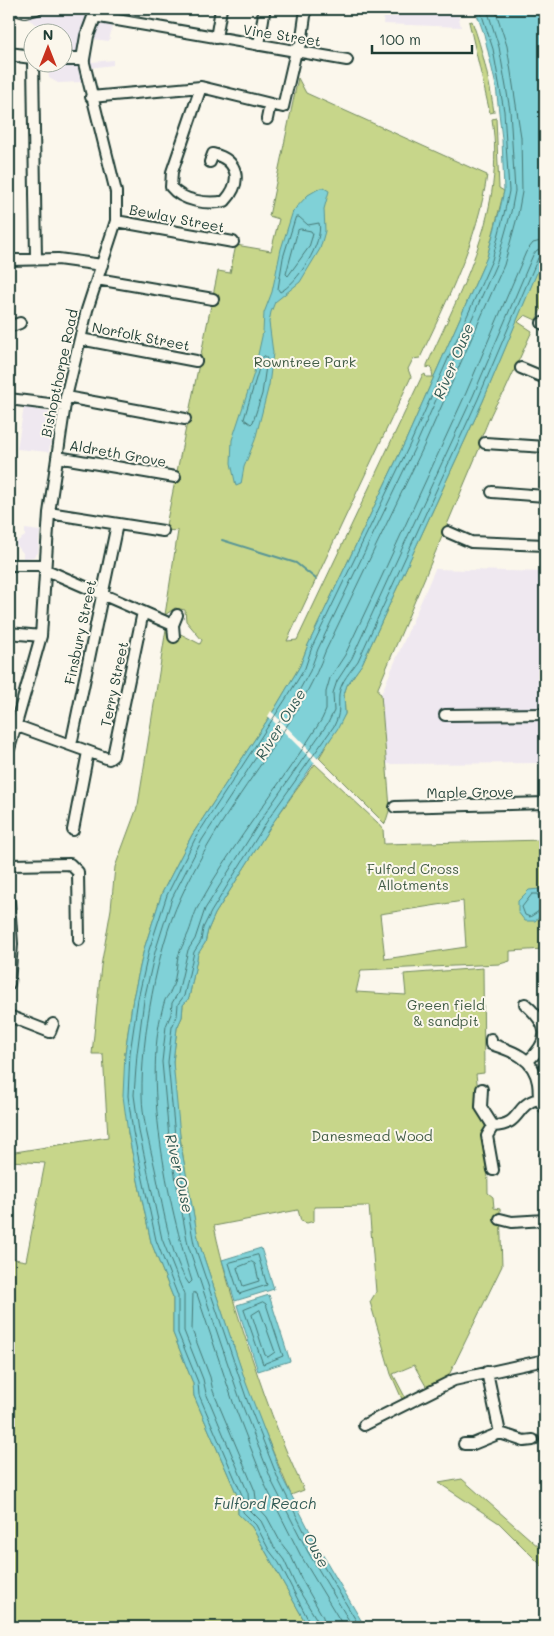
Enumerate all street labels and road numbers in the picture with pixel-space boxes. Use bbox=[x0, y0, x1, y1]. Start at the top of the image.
street label: Vine Street bbox=[242, 19, 322, 51]
street label: Bewlay Street bbox=[128, 199, 226, 237]
street label: Bishopthorpe Road bbox=[36, 307, 82, 439]
street label: Norfolk Street bbox=[90, 317, 192, 355]
street label: Aldreth Grove bbox=[68, 435, 168, 471]
street label: Finsbury Street bbox=[60, 578, 100, 686]
street label: Terry Street bbox=[96, 640, 132, 728]
street label: Maple Grove bbox=[426, 782, 514, 802]

